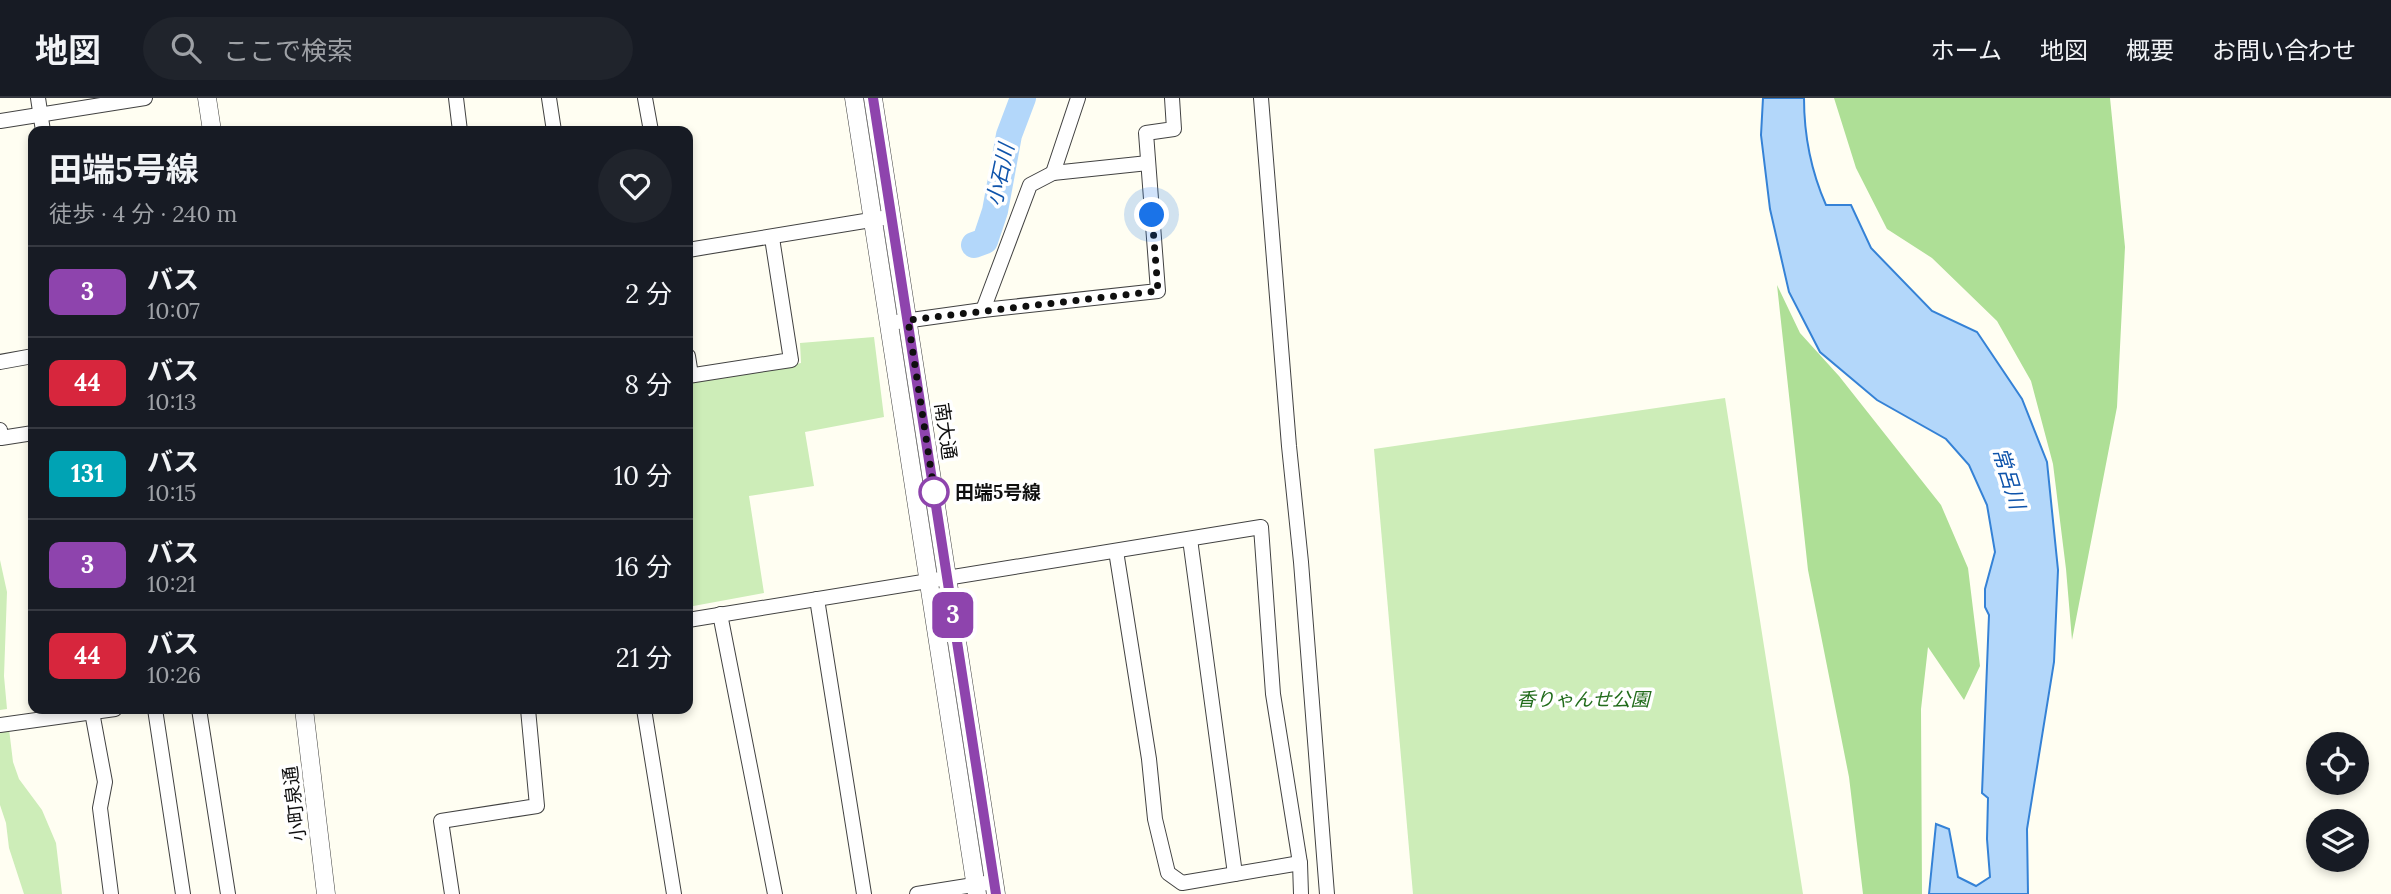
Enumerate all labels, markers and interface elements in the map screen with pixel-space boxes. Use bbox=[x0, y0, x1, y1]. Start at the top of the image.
search box bbox=[143, 17, 633, 80]
text: 地図 bbox=[35, 29, 101, 71]
icon: search bbox=[167, 29, 205, 67]
text: ここで検索 bbox=[223, 34, 353, 67]
text: ホーム bbox=[1931, 35, 2002, 66]
text: 地図 bbox=[2040, 35, 2088, 66]
text: 概要 bbox=[2126, 35, 2174, 66]
text: お問い合わせ bbox=[2212, 35, 2356, 66]
water label: 小石川 bbox=[980, 139, 1020, 209]
text: 田端5号線 bbox=[49, 148, 199, 190]
button: heart bbox=[598, 149, 672, 223]
your location bbox=[1134, 197, 1169, 232]
text: 徒歩 · 4 分 · 240 m bbox=[49, 199, 237, 228]
text: バス bbox=[147, 263, 199, 296]
text: 3 bbox=[81, 276, 94, 307]
text: 2 分 bbox=[625, 277, 672, 310]
text: 10:07 bbox=[147, 296, 200, 325]
text: バス bbox=[147, 354, 199, 387]
text: 44 bbox=[74, 367, 101, 398]
text: 8 分 bbox=[625, 368, 672, 401]
text: 10:13 bbox=[147, 387, 197, 416]
street label: 南大通 bbox=[930, 401, 962, 461]
water label: 常呂川 bbox=[1987, 444, 2032, 514]
text: バス bbox=[147, 445, 199, 478]
text: 131 bbox=[71, 458, 104, 489]
text: 10 分 bbox=[614, 459, 672, 492]
marker: 田端5号線 bbox=[919, 477, 949, 507]
text: 10:15 bbox=[147, 478, 196, 507]
place label: 田端5号線 bbox=[955, 480, 1041, 504]
text: バス bbox=[147, 536, 199, 569]
text: 3 bbox=[81, 549, 94, 580]
text: 16 分 bbox=[615, 550, 672, 583]
text: 10:21 bbox=[147, 569, 196, 598]
line badge: 3 bbox=[930, 592, 976, 638]
text: 3 bbox=[946, 599, 960, 630]
text: バス bbox=[147, 627, 199, 660]
text: 44 bbox=[74, 640, 101, 671]
text: 21 分 bbox=[616, 641, 672, 674]
text: 10:26 bbox=[147, 660, 201, 689]
park label: 香りゃんせ公園 bbox=[1516, 687, 1652, 711]
map controls bbox=[2306, 732, 2369, 872]
button: locate bbox=[2306, 732, 2369, 795]
street label: 小町泉通 bbox=[277, 765, 311, 843]
button: layers bbox=[2306, 809, 2369, 872]

